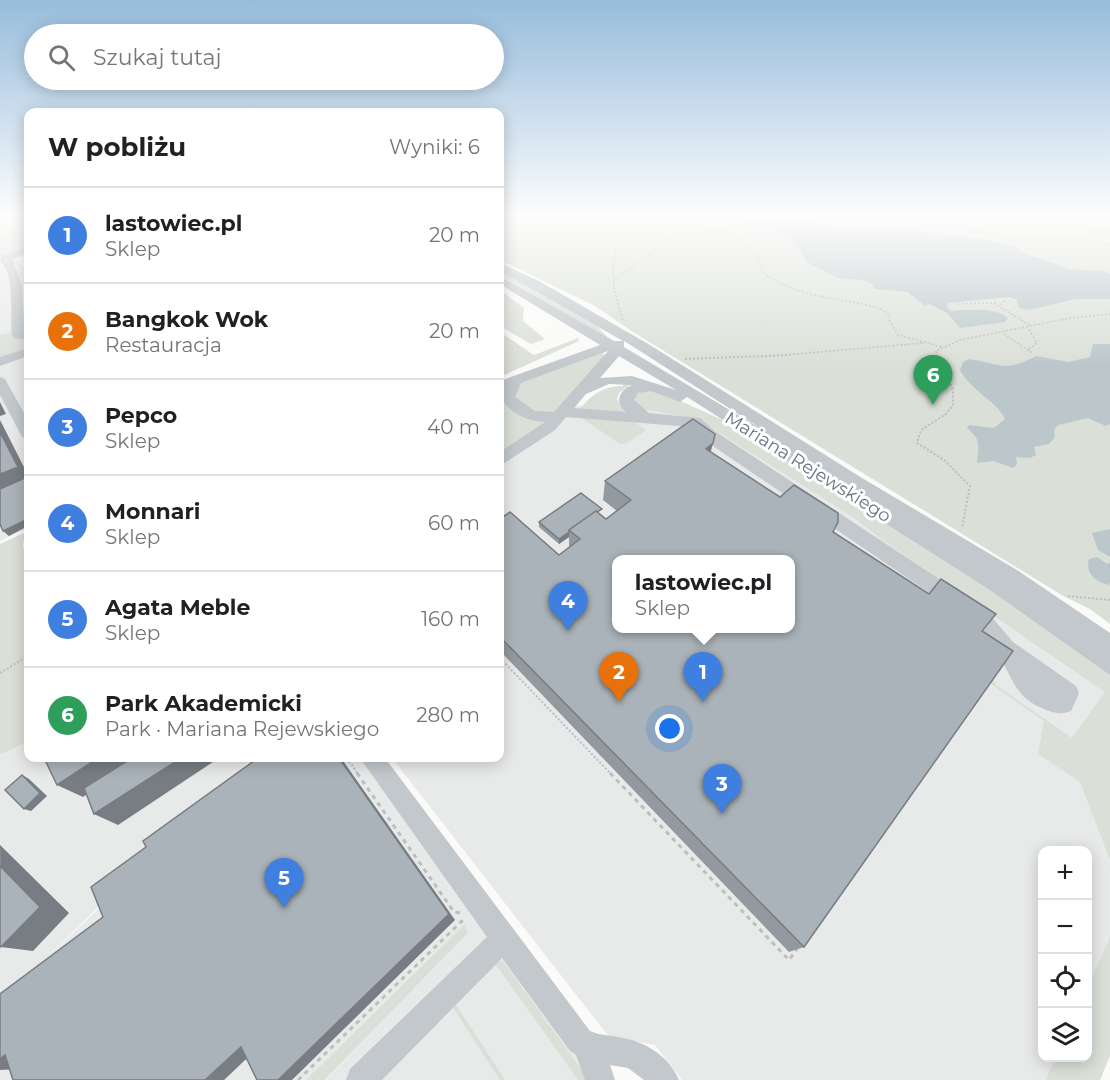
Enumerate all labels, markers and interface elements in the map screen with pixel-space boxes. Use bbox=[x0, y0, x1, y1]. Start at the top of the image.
search box bbox=[24, 24, 504, 90]
icon: search bbox=[45, 41, 78, 74]
text: Szukaj tutaj bbox=[93, 44, 221, 71]
text: W pobliżu bbox=[48, 131, 186, 163]
text: Wyniki: 6 bbox=[389, 135, 480, 159]
text: lastowiec.pl bbox=[105, 210, 242, 237]
text: 1 bbox=[64, 223, 71, 247]
text: 20 m bbox=[429, 223, 480, 247]
text: Sklep bbox=[105, 237, 160, 261]
text: Bangkok Wok bbox=[105, 306, 268, 333]
text: 2 bbox=[62, 319, 73, 343]
text: 20 m bbox=[429, 319, 480, 343]
text: Restauracja bbox=[105, 333, 222, 357]
pin: 6 bbox=[914, 356, 952, 405]
text: Pepco bbox=[105, 402, 177, 429]
street label: Mariana Rejewskiego bbox=[721, 407, 895, 527]
text: 3 bbox=[62, 415, 73, 439]
text: 40 m bbox=[427, 415, 480, 439]
text: Sklep bbox=[105, 429, 160, 453]
text: Monnari bbox=[105, 498, 200, 525]
text: 4 bbox=[61, 511, 74, 535]
text: 60 m bbox=[428, 511, 480, 535]
text: Sklep bbox=[105, 525, 160, 549]
popup bbox=[612, 555, 795, 633]
text: lastowiec.pl bbox=[635, 569, 772, 596]
pin: 4 bbox=[548, 582, 588, 631]
text: Agata Meble bbox=[105, 594, 250, 621]
text: Sklep bbox=[635, 596, 690, 620]
text: 5 bbox=[62, 607, 73, 631]
text: 160 m bbox=[421, 607, 480, 631]
text: Sklep bbox=[105, 621, 160, 645]
pin: 2 bbox=[600, 652, 638, 702]
pin: 1 bbox=[684, 652, 722, 702]
text: Park Akademicki bbox=[105, 690, 302, 717]
text: 6 bbox=[61, 703, 74, 727]
text: 280 m bbox=[416, 703, 480, 727]
your location bbox=[655, 714, 684, 743]
text: Park · Mariana Rejewskiego bbox=[105, 717, 379, 741]
pin: 3 bbox=[702, 764, 742, 814]
map controls bbox=[1038, 846, 1092, 1062]
button: + bbox=[1038, 846, 1092, 900]
pin: 5 bbox=[264, 858, 304, 908]
button: − bbox=[1038, 900, 1092, 954]
button: locate bbox=[1038, 954, 1092, 1008]
button: layers bbox=[1038, 1008, 1092, 1062]

